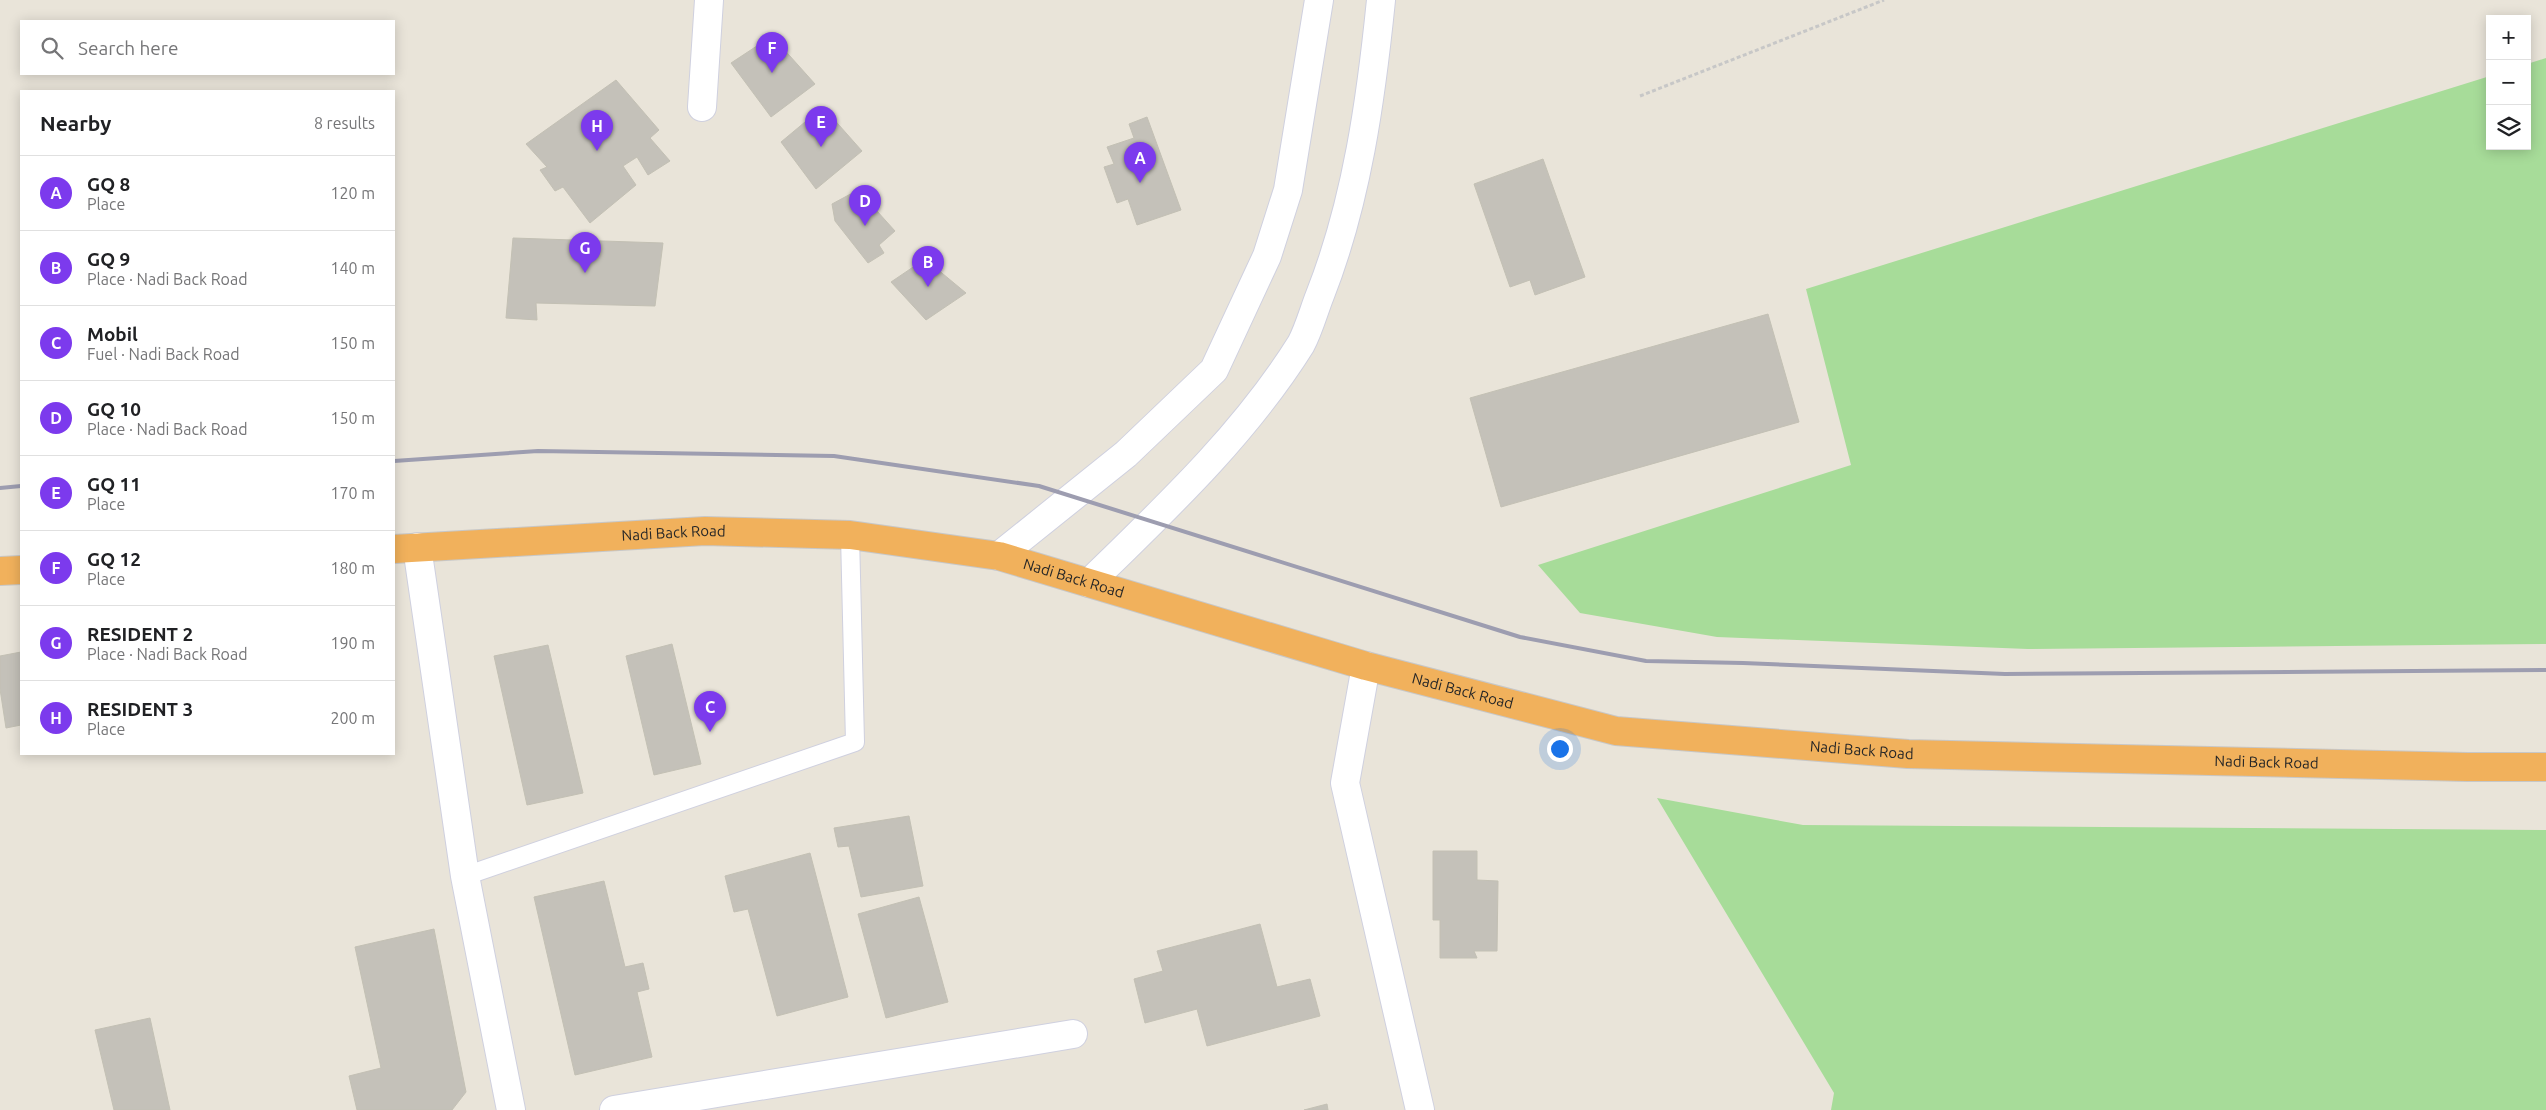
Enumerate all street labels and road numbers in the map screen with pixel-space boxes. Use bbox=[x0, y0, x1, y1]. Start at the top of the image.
street label: Nadi Back Road bbox=[621, 522, 726, 544]
street label: Nadi Back Road bbox=[1021, 555, 1126, 601]
street label: Nadi Back Road bbox=[1410, 669, 1515, 712]
street label: Nadi Back Road bbox=[1809, 737, 1914, 762]
street label: Nadi Back Road bbox=[2214, 752, 2319, 772]

